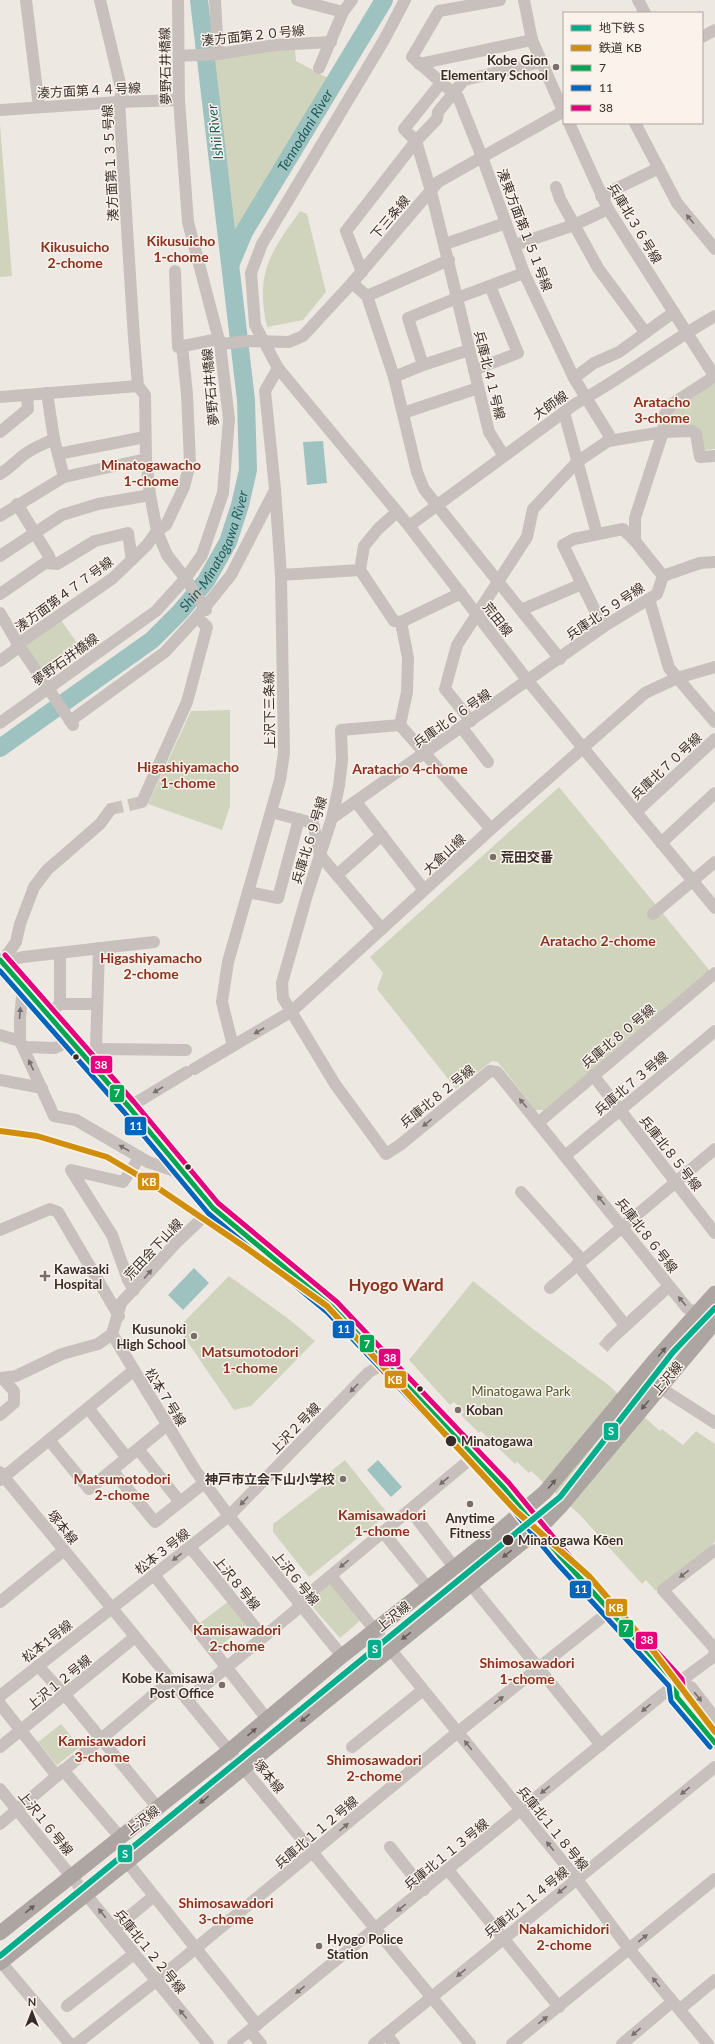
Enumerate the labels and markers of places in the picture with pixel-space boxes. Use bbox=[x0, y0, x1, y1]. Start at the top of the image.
place label: Kobe Gion Elementary School bbox=[440, 52, 548, 83]
marker: Kobe Gion Elementary School bbox=[551, 62, 561, 72]
place label: 荒田交番 bbox=[501, 849, 553, 865]
marker: 荒田交番 bbox=[488, 852, 498, 862]
unlabelled marker bbox=[71, 1052, 81, 1062]
unlabelled marker bbox=[183, 1162, 193, 1172]
place label: Kawasaki Hospital bbox=[54, 1261, 109, 1292]
marker: Kawasaki Hospital bbox=[39, 1270, 51, 1282]
place label: Kusunoki High School bbox=[117, 1321, 186, 1352]
marker: Kusunoki High School bbox=[189, 1331, 199, 1341]
unlabelled marker bbox=[415, 1384, 425, 1394]
place label: Koban bbox=[466, 1402, 503, 1418]
marker: Koban bbox=[453, 1405, 463, 1415]
place label: Minatogawa bbox=[461, 1433, 533, 1449]
marker: Minatogawa bbox=[444, 1434, 458, 1448]
place label: 神戸市立会下山小学校 bbox=[205, 1471, 335, 1487]
marker: 神戸市立会下山小学校 bbox=[338, 1474, 348, 1484]
marker: Anytime Fitness bbox=[465, 1499, 475, 1509]
place label: Anytime Fitness bbox=[444, 1510, 495, 1541]
place label: Minatogawa Kōen bbox=[518, 1532, 623, 1548]
marker: Minatogawa Kōen bbox=[501, 1533, 515, 1547]
place label: Kobe Kamisawa Post Office bbox=[122, 1670, 214, 1701]
marker: Kobe Kamisawa Post Office bbox=[217, 1680, 227, 1690]
place label: Hyogo Police Station bbox=[327, 1931, 403, 1962]
marker: Hyogo Police Station bbox=[314, 1941, 324, 1951]

